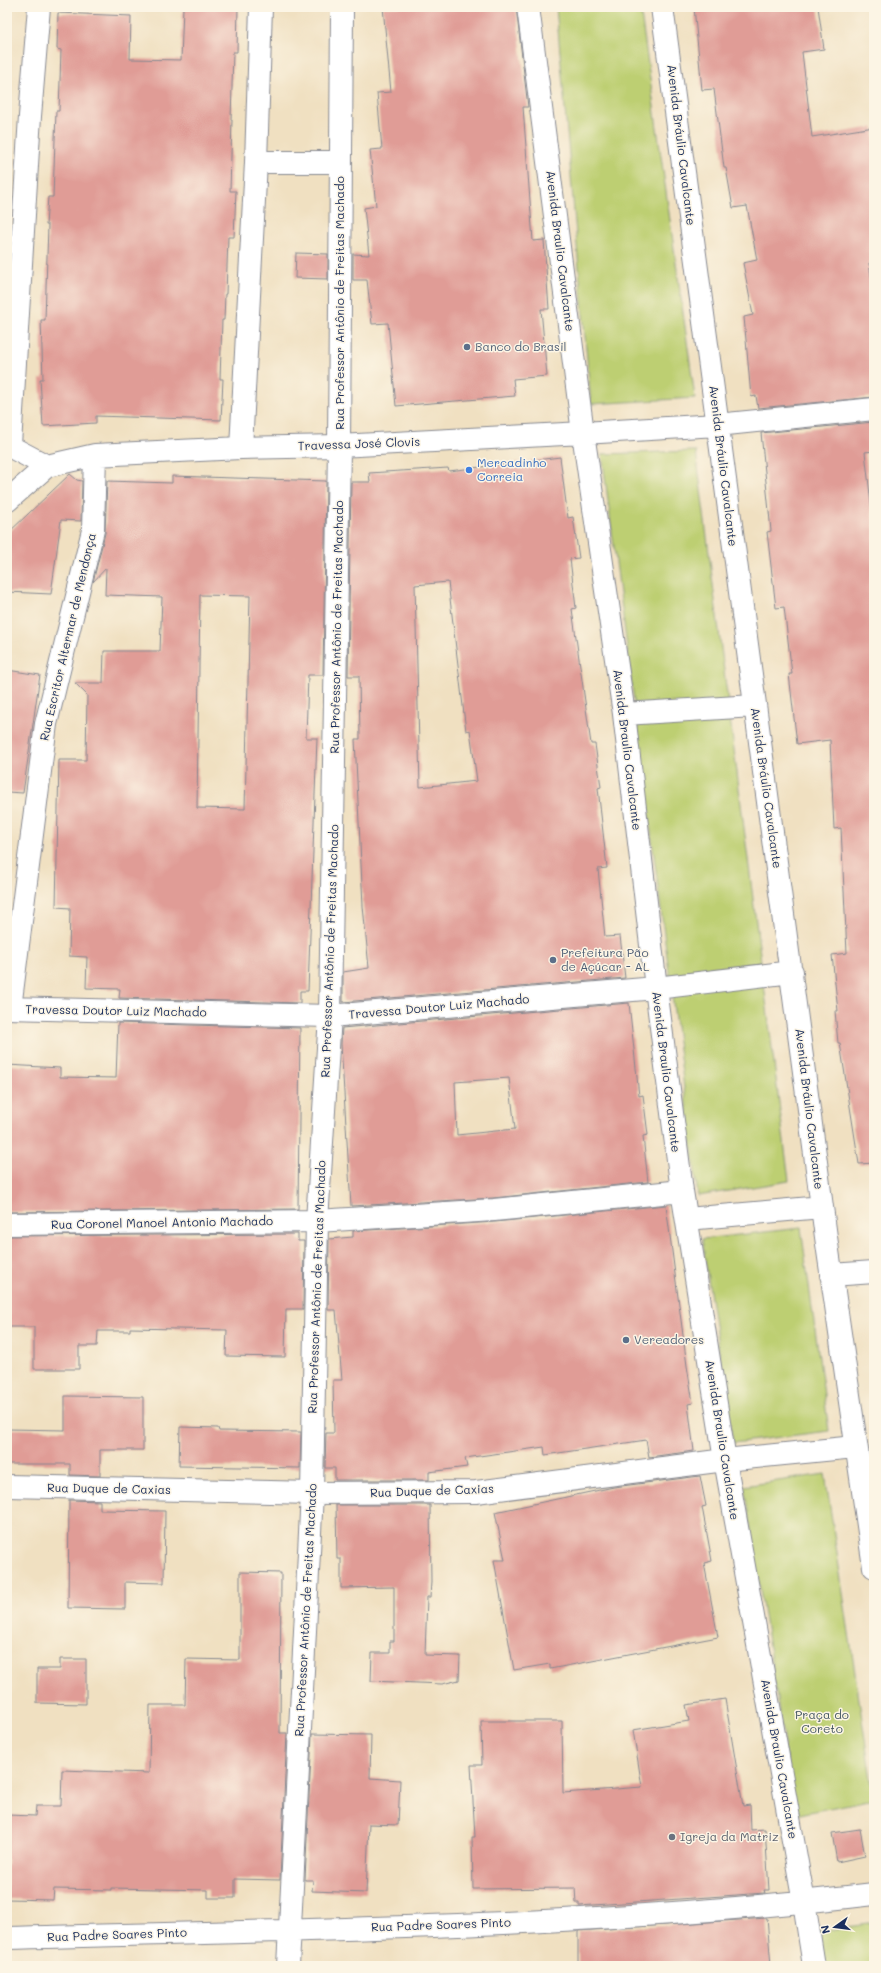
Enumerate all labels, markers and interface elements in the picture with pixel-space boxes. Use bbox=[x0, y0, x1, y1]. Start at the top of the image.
street label: Avenida Bráulio Cavalcante bbox=[664, 63, 700, 226]
street label: Avenida Braulio Cavalcante bbox=[543, 169, 579, 332]
street label: Rua Professor Antônio de Freitas Machado bbox=[331, 176, 347, 430]
place label: Banco do Brasil bbox=[475, 338, 567, 354]
marker: Banco do Brasil bbox=[462, 342, 472, 352]
street label: Avenida Bráulio Cavalcante bbox=[706, 384, 742, 547]
street label: Travessa José Clovis bbox=[298, 433, 421, 453]
place label: Mercadinho Correia bbox=[477, 454, 546, 484]
marker: Mercadinho Correia bbox=[464, 465, 474, 475]
street label: Rua Professor Antônio de Freitas Machado bbox=[326, 500, 346, 754]
street label: Rua Escritor Altermar de Mendonça bbox=[35, 531, 99, 742]
street label: Avenida Braulio Cavalcante bbox=[610, 668, 646, 831]
street label: Avenida Bráulio Cavalcante bbox=[748, 707, 786, 869]
street label: Rua Professor Antônio de Freitas Machado bbox=[317, 824, 341, 1078]
place label: Prefeitura Pão de Açúcar - AL bbox=[561, 944, 650, 974]
marker: Prefeitura Pão de Açúcar - AL bbox=[548, 955, 558, 965]
street label: Travessa Doutor Luiz Machado bbox=[348, 990, 530, 1022]
street label: Avenida Braulio Cavalcante bbox=[649, 990, 685, 1153]
street label: Travessa Doutor Luiz Machado bbox=[25, 1000, 207, 1020]
street label: Avenida Bráulio Cavalcante bbox=[792, 1027, 828, 1190]
street label: Rua Professor Antônio de Freitas Machado bbox=[304, 1160, 328, 1414]
street label: Rua Coronel Manoel Antonio Machado bbox=[51, 1212, 273, 1232]
place label: Vereadores bbox=[634, 1331, 704, 1347]
marker: Vereadores bbox=[621, 1335, 631, 1345]
street label: Avenida Braulio Cavalcante bbox=[702, 1359, 744, 1521]
street label: Rua Duque de Caxias bbox=[47, 1479, 171, 1497]
street label: Rua Duque de Caxias bbox=[370, 1480, 494, 1500]
street label: Rua Professor Antônio de Freitas Machado bbox=[290, 1483, 320, 1737]
street label: Avenida Braulio Cavalcante bbox=[758, 1678, 802, 1840]
park label: Praça do Coreto bbox=[795, 1706, 849, 1736]
place label: Igreja da Matriz bbox=[680, 1828, 779, 1844]
marker: Igreja da Matriz bbox=[667, 1832, 677, 1842]
north arrow bbox=[815, 1907, 855, 1947]
street label: Rua Padre Soares Pinto bbox=[371, 1914, 511, 1934]
street label: Rua Padre Soares Pinto bbox=[47, 1924, 187, 1944]
text: N bbox=[817, 1924, 833, 1935]

